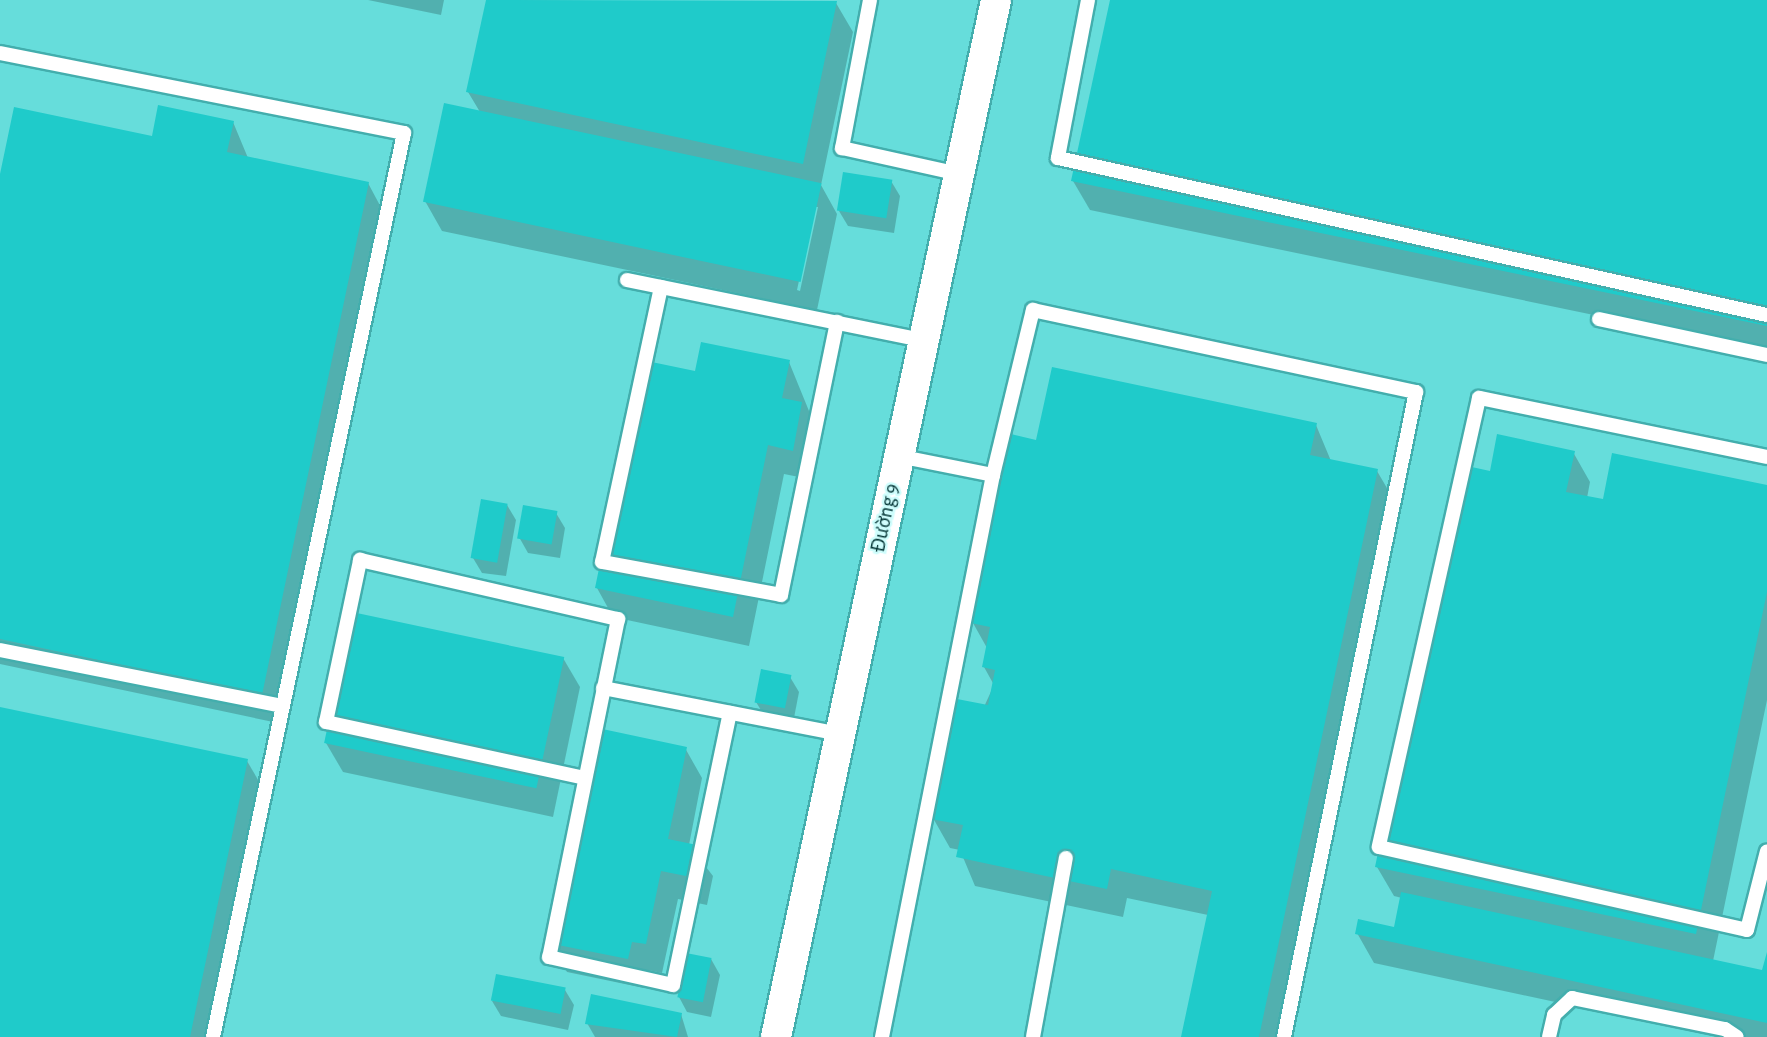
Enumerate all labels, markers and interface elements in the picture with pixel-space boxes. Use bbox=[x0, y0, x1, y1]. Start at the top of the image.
street label: Đường 9 bbox=[865, 481, 905, 555]

